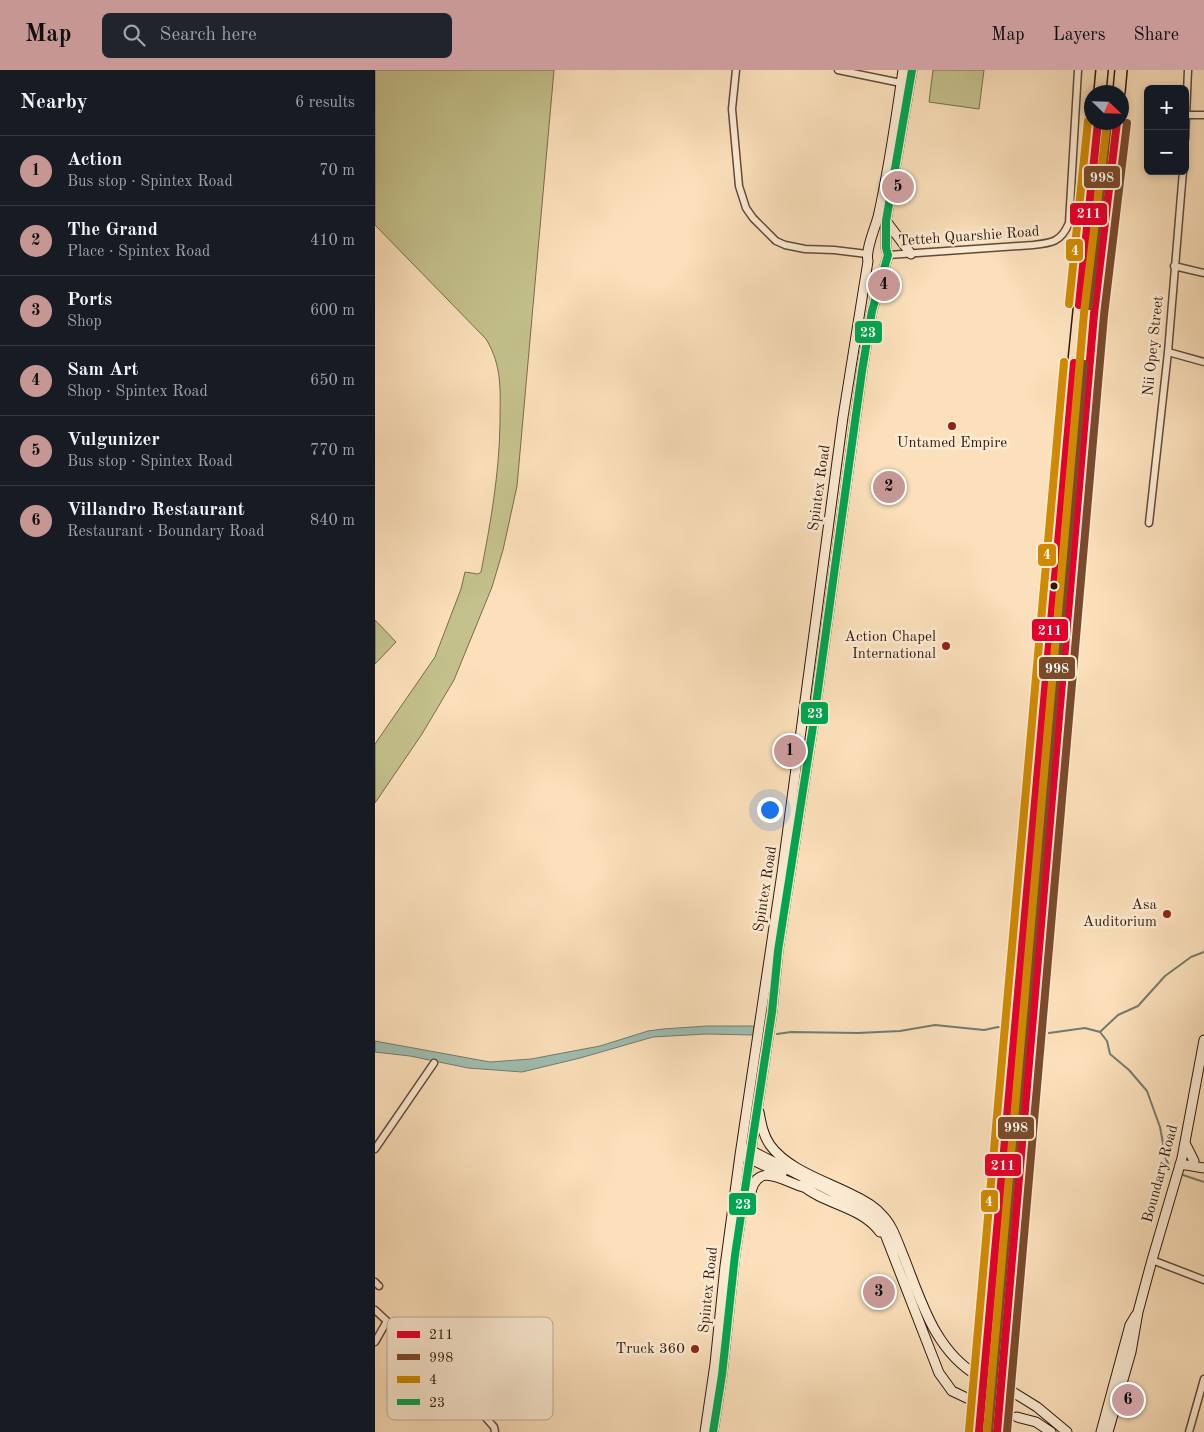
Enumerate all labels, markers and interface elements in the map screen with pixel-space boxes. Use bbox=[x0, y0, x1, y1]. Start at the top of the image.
search box bbox=[102, 13, 452, 58]
icon: search bbox=[120, 21, 148, 49]
text: Map bbox=[25, 23, 72, 47]
text: Search here bbox=[160, 26, 257, 45]
text: Map bbox=[991, 26, 1025, 44]
text: Layers bbox=[1053, 26, 1105, 44]
text: Share bbox=[1133, 26, 1179, 44]
north arrow bbox=[1084, 85, 1129, 130]
map controls bbox=[1144, 85, 1189, 175]
button: + bbox=[1144, 85, 1189, 130]
text: Nearby bbox=[20, 92, 88, 113]
text: 6 results bbox=[295, 95, 355, 111]
button: − bbox=[1144, 130, 1189, 175]
text: Action bbox=[67, 151, 122, 170]
text: 1 bbox=[31, 163, 41, 179]
text: 70 m bbox=[319, 163, 355, 179]
line badge: 998 bbox=[1083, 165, 1121, 189]
pin: 5 bbox=[882, 168, 914, 206]
text: 998 bbox=[1090, 171, 1114, 185]
text: Bus stop · Spintex Road bbox=[67, 174, 233, 190]
line badge: 211 bbox=[1069, 202, 1108, 226]
text: 211 bbox=[1077, 207, 1101, 221]
text: The Grand bbox=[67, 221, 158, 240]
street label: Tetteh Quarshie Road bbox=[898, 225, 1040, 249]
text: 2 bbox=[31, 233, 41, 249]
text: 410 m bbox=[310, 233, 355, 249]
line badge: 4 bbox=[1065, 238, 1084, 262]
text: Place · Spintex Road bbox=[67, 244, 210, 260]
text: 4 bbox=[1071, 244, 1079, 258]
pin: 4 bbox=[868, 266, 900, 304]
text: Ports bbox=[67, 291, 112, 310]
street label: Nii Opey Street bbox=[1141, 295, 1167, 397]
text: 3 bbox=[31, 303, 41, 319]
text: 600 m bbox=[310, 303, 355, 319]
text: Shop bbox=[67, 314, 102, 330]
line badge: 23 bbox=[854, 320, 883, 344]
text: 23 bbox=[860, 326, 876, 340]
text: Sam Art bbox=[67, 361, 138, 380]
text: 4 bbox=[31, 373, 41, 389]
text: 650 m bbox=[310, 373, 355, 389]
text: Shop · Spintex Road bbox=[67, 384, 208, 400]
marker: Untamed Empire bbox=[946, 420, 958, 432]
text: Vulgunizer bbox=[67, 431, 160, 450]
place label: Untamed Empire bbox=[897, 436, 1007, 451]
text: 5 bbox=[31, 443, 41, 459]
text: 770 m bbox=[310, 443, 355, 459]
street label: Spintex Road bbox=[807, 444, 833, 532]
text: Bus stop · Spintex Road bbox=[67, 454, 233, 470]
pin: 2 bbox=[873, 468, 905, 506]
text: Villandro Restaurant bbox=[67, 501, 245, 520]
text: 6 bbox=[31, 513, 41, 529]
text: 840 m bbox=[310, 513, 355, 529]
text: Restaurant · Boundary Road bbox=[67, 524, 265, 540]
line badge: 4 bbox=[1037, 543, 1057, 567]
text: 4 bbox=[1043, 548, 1051, 562]
unlabelled marker bbox=[1049, 581, 1059, 591]
line badge: 211 bbox=[1031, 618, 1069, 642]
text: 211 bbox=[1038, 624, 1062, 638]
place label: Action Chapel International bbox=[845, 630, 936, 662]
marker: Action Chapel International bbox=[940, 640, 952, 652]
line badge: 998 bbox=[1038, 656, 1076, 680]
text: 998 bbox=[1045, 662, 1069, 676]
line badge: 23 bbox=[800, 701, 829, 725]
text: 23 bbox=[807, 707, 823, 721]
pin: 1 bbox=[774, 732, 806, 770]
your location bbox=[757, 797, 783, 823]
street label: Spintex Road bbox=[752, 845, 780, 933]
place label: Asa Auditorium bbox=[1083, 898, 1158, 930]
marker: Asa Auditorium bbox=[1161, 908, 1173, 920]
line badge: 998 bbox=[997, 1116, 1035, 1140]
text: 998 bbox=[1004, 1121, 1028, 1135]
street label: Boundary Road bbox=[1141, 1123, 1181, 1225]
line badge: 211 bbox=[984, 1153, 1022, 1177]
text: 211 bbox=[991, 1159, 1015, 1173]
line badge: 4 bbox=[980, 1189, 999, 1213]
line badge: 23 bbox=[728, 1192, 757, 1216]
text: 4 bbox=[985, 1195, 993, 1209]
text: 23 bbox=[735, 1198, 751, 1212]
street label: Spintex Road bbox=[697, 1246, 721, 1334]
pin: 3 bbox=[863, 1273, 895, 1311]
legend bbox=[387, 1317, 553, 1420]
text: 211 bbox=[429, 1328, 453, 1342]
place label: Truck 360 bbox=[615, 1342, 685, 1357]
marker: Truck 360 bbox=[689, 1343, 701, 1355]
text: 998 bbox=[429, 1351, 453, 1365]
text: 4 bbox=[429, 1373, 437, 1387]
pin: 6 bbox=[1112, 1381, 1144, 1419]
text: 23 bbox=[429, 1396, 445, 1410]

